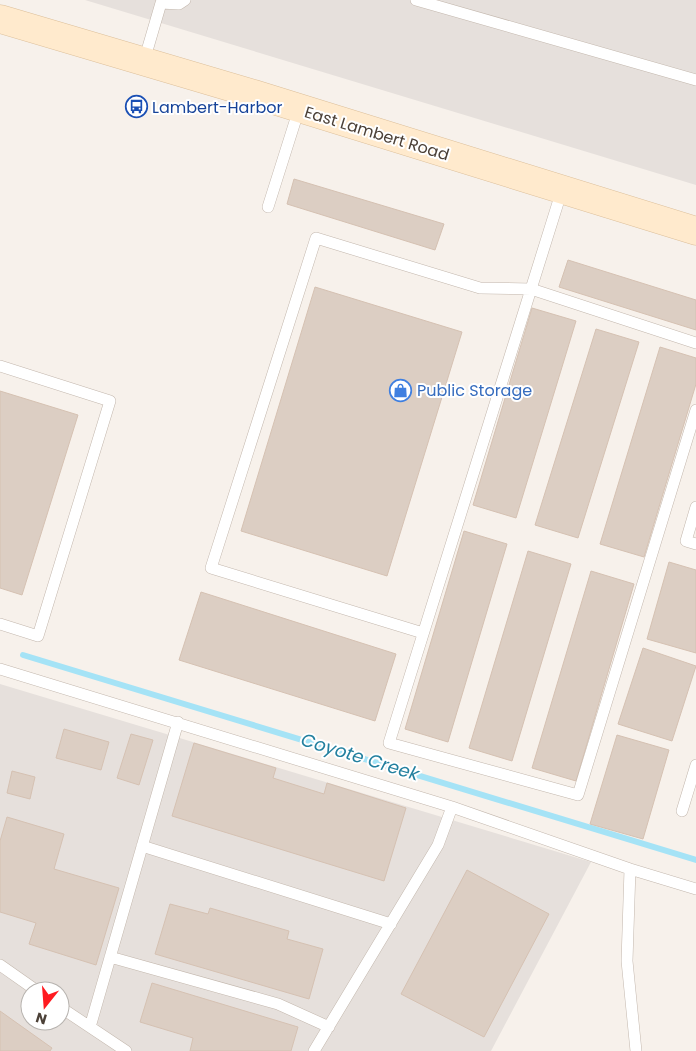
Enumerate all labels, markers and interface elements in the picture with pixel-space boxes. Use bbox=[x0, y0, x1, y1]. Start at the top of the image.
bus stop icon: Lambert-Harbor bbox=[124, 95, 148, 119]
place label: Lambert-Harbor bbox=[152, 96, 282, 119]
street label: East Lambert Road bbox=[302, 101, 452, 166]
shop icon: Public Storage bbox=[389, 378, 413, 402]
place label: Public Storage bbox=[417, 379, 532, 402]
water label: Coyote Creek bbox=[298, 727, 423, 787]
north arrow bbox=[20, 981, 70, 1031]
text: N bbox=[33, 1007, 49, 1030]

